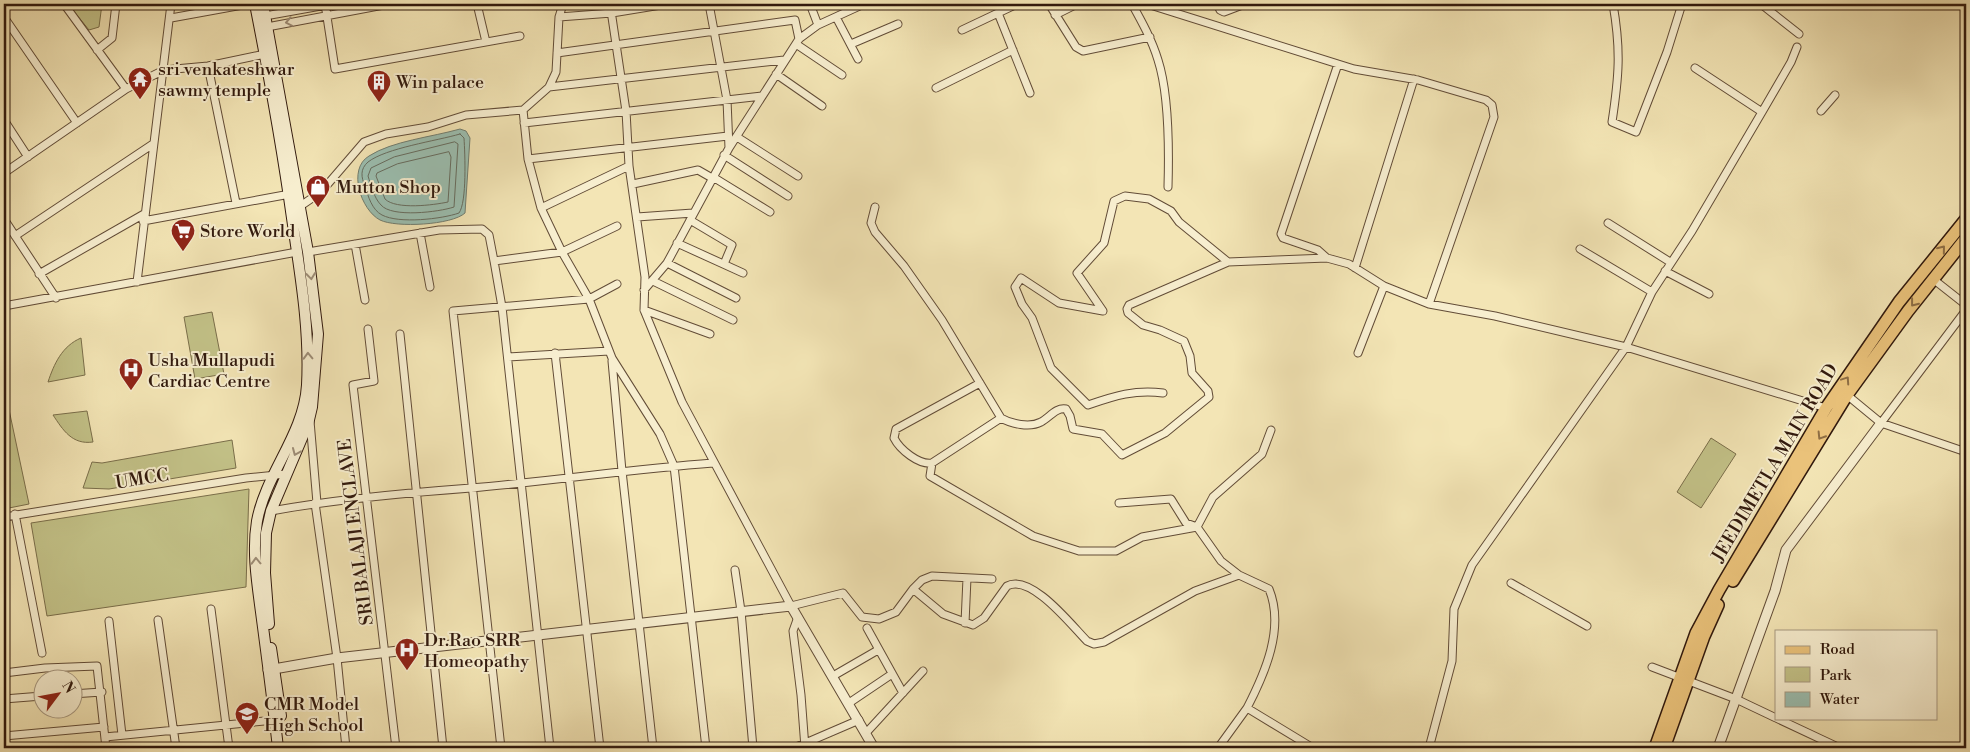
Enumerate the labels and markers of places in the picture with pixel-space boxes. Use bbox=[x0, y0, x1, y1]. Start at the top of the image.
place label: sri venkateshwar sawmy temple bbox=[158, 58, 295, 102]
temple icon: sri venkateshwar sawmy temple bbox=[127, 66, 153, 100]
building icon: Win palace bbox=[366, 69, 392, 103]
place label: Win palace bbox=[395, 71, 484, 94]
shop icon: Mutton Shop bbox=[305, 174, 331, 208]
place label: Mutton Shop bbox=[336, 176, 441, 199]
supermarket icon: Store World bbox=[170, 218, 196, 252]
place label: Store World bbox=[200, 220, 296, 243]
place label: Usha Mullapudi Cardiac Centre bbox=[148, 349, 275, 393]
hospital icon: Usha Mullapudi Cardiac Centre bbox=[118, 357, 144, 391]
place label: Dr.Rao SRR Homeopathy bbox=[424, 629, 529, 673]
hospital icon: Dr.Rao SRR Homeopathy bbox=[394, 637, 420, 671]
place label: CMR Model High School bbox=[264, 693, 364, 737]
school or university icon: CMR Model High School bbox=[234, 701, 260, 735]

